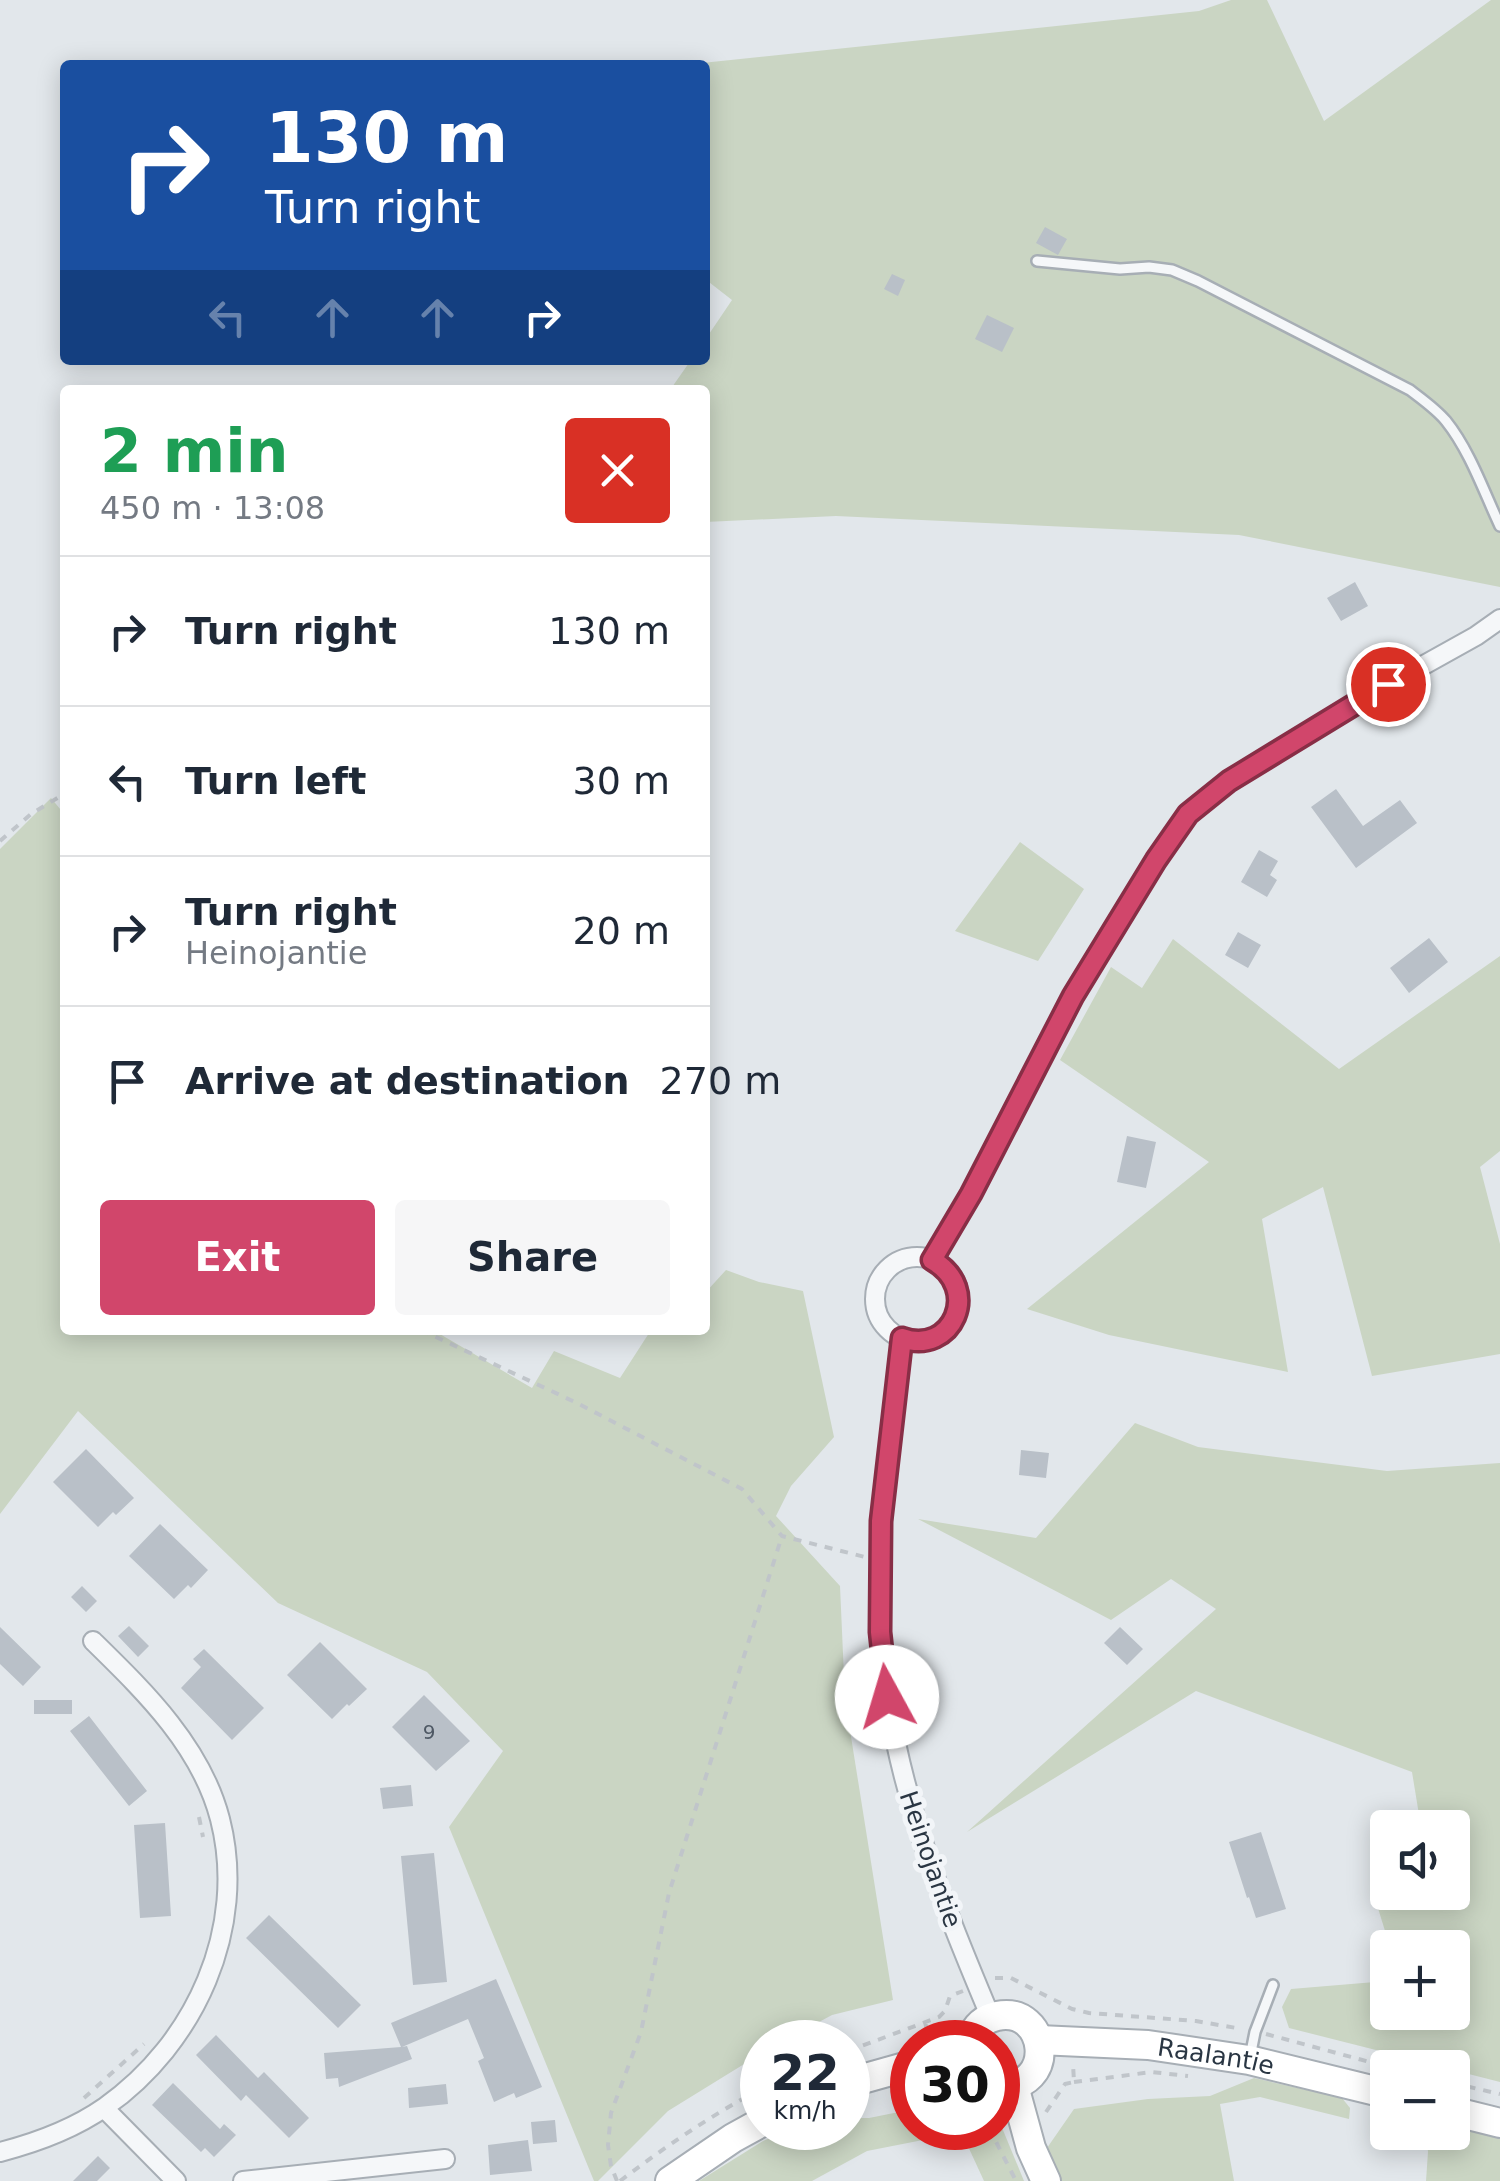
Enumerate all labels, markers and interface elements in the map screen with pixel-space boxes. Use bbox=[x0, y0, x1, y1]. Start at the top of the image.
text: 130 m bbox=[265, 97, 508, 179]
icon: right bbox=[100, 100, 230, 230]
text: Turn right bbox=[265, 181, 480, 234]
icon: left bbox=[200, 290, 255, 345]
icon: ahead bbox=[305, 290, 360, 345]
icon: ahead bbox=[410, 290, 465, 345]
icon: right bbox=[515, 290, 570, 345]
text: 2 min bbox=[100, 416, 288, 486]
button: close bbox=[565, 418, 670, 523]
text: 450 m · 13:08 bbox=[100, 489, 325, 527]
icon: right bbox=[100, 604, 155, 659]
text: Turn right bbox=[185, 609, 397, 653]
text: 130 m bbox=[548, 609, 670, 653]
pin bbox=[1346, 642, 1431, 727]
icon: arrive bbox=[1361, 657, 1416, 712]
icon: left bbox=[100, 754, 155, 809]
text: Turn left bbox=[185, 759, 366, 803]
text: 30 m bbox=[573, 759, 670, 803]
text: Turn right bbox=[185, 890, 397, 934]
icon: right bbox=[100, 904, 155, 959]
text: 20 m bbox=[573, 909, 670, 953]
text: Heinojantie bbox=[185, 934, 367, 972]
icon: arrive bbox=[100, 1054, 155, 1109]
text: Arrive at destination bbox=[185, 1059, 630, 1103]
text: 270 m bbox=[660, 1059, 781, 1103]
button: Exit bbox=[100, 1200, 375, 1315]
button: Share bbox=[395, 1200, 670, 1315]
position arrow bbox=[835, 1645, 939, 1749]
house number: 9 bbox=[423, 1720, 435, 1744]
street label: Heinojantie bbox=[894, 1787, 967, 1931]
map controls bbox=[1370, 1810, 1470, 2150]
button: sound bbox=[1370, 1810, 1470, 1910]
button: + bbox=[1370, 1930, 1470, 2030]
speed limit sign: 30 bbox=[890, 2020, 1020, 2150]
street label: Raalantie bbox=[1156, 2033, 1277, 2081]
text: 22 bbox=[770, 2044, 840, 2102]
button: − bbox=[1370, 2050, 1470, 2150]
text: km/h bbox=[773, 2096, 837, 2125]

